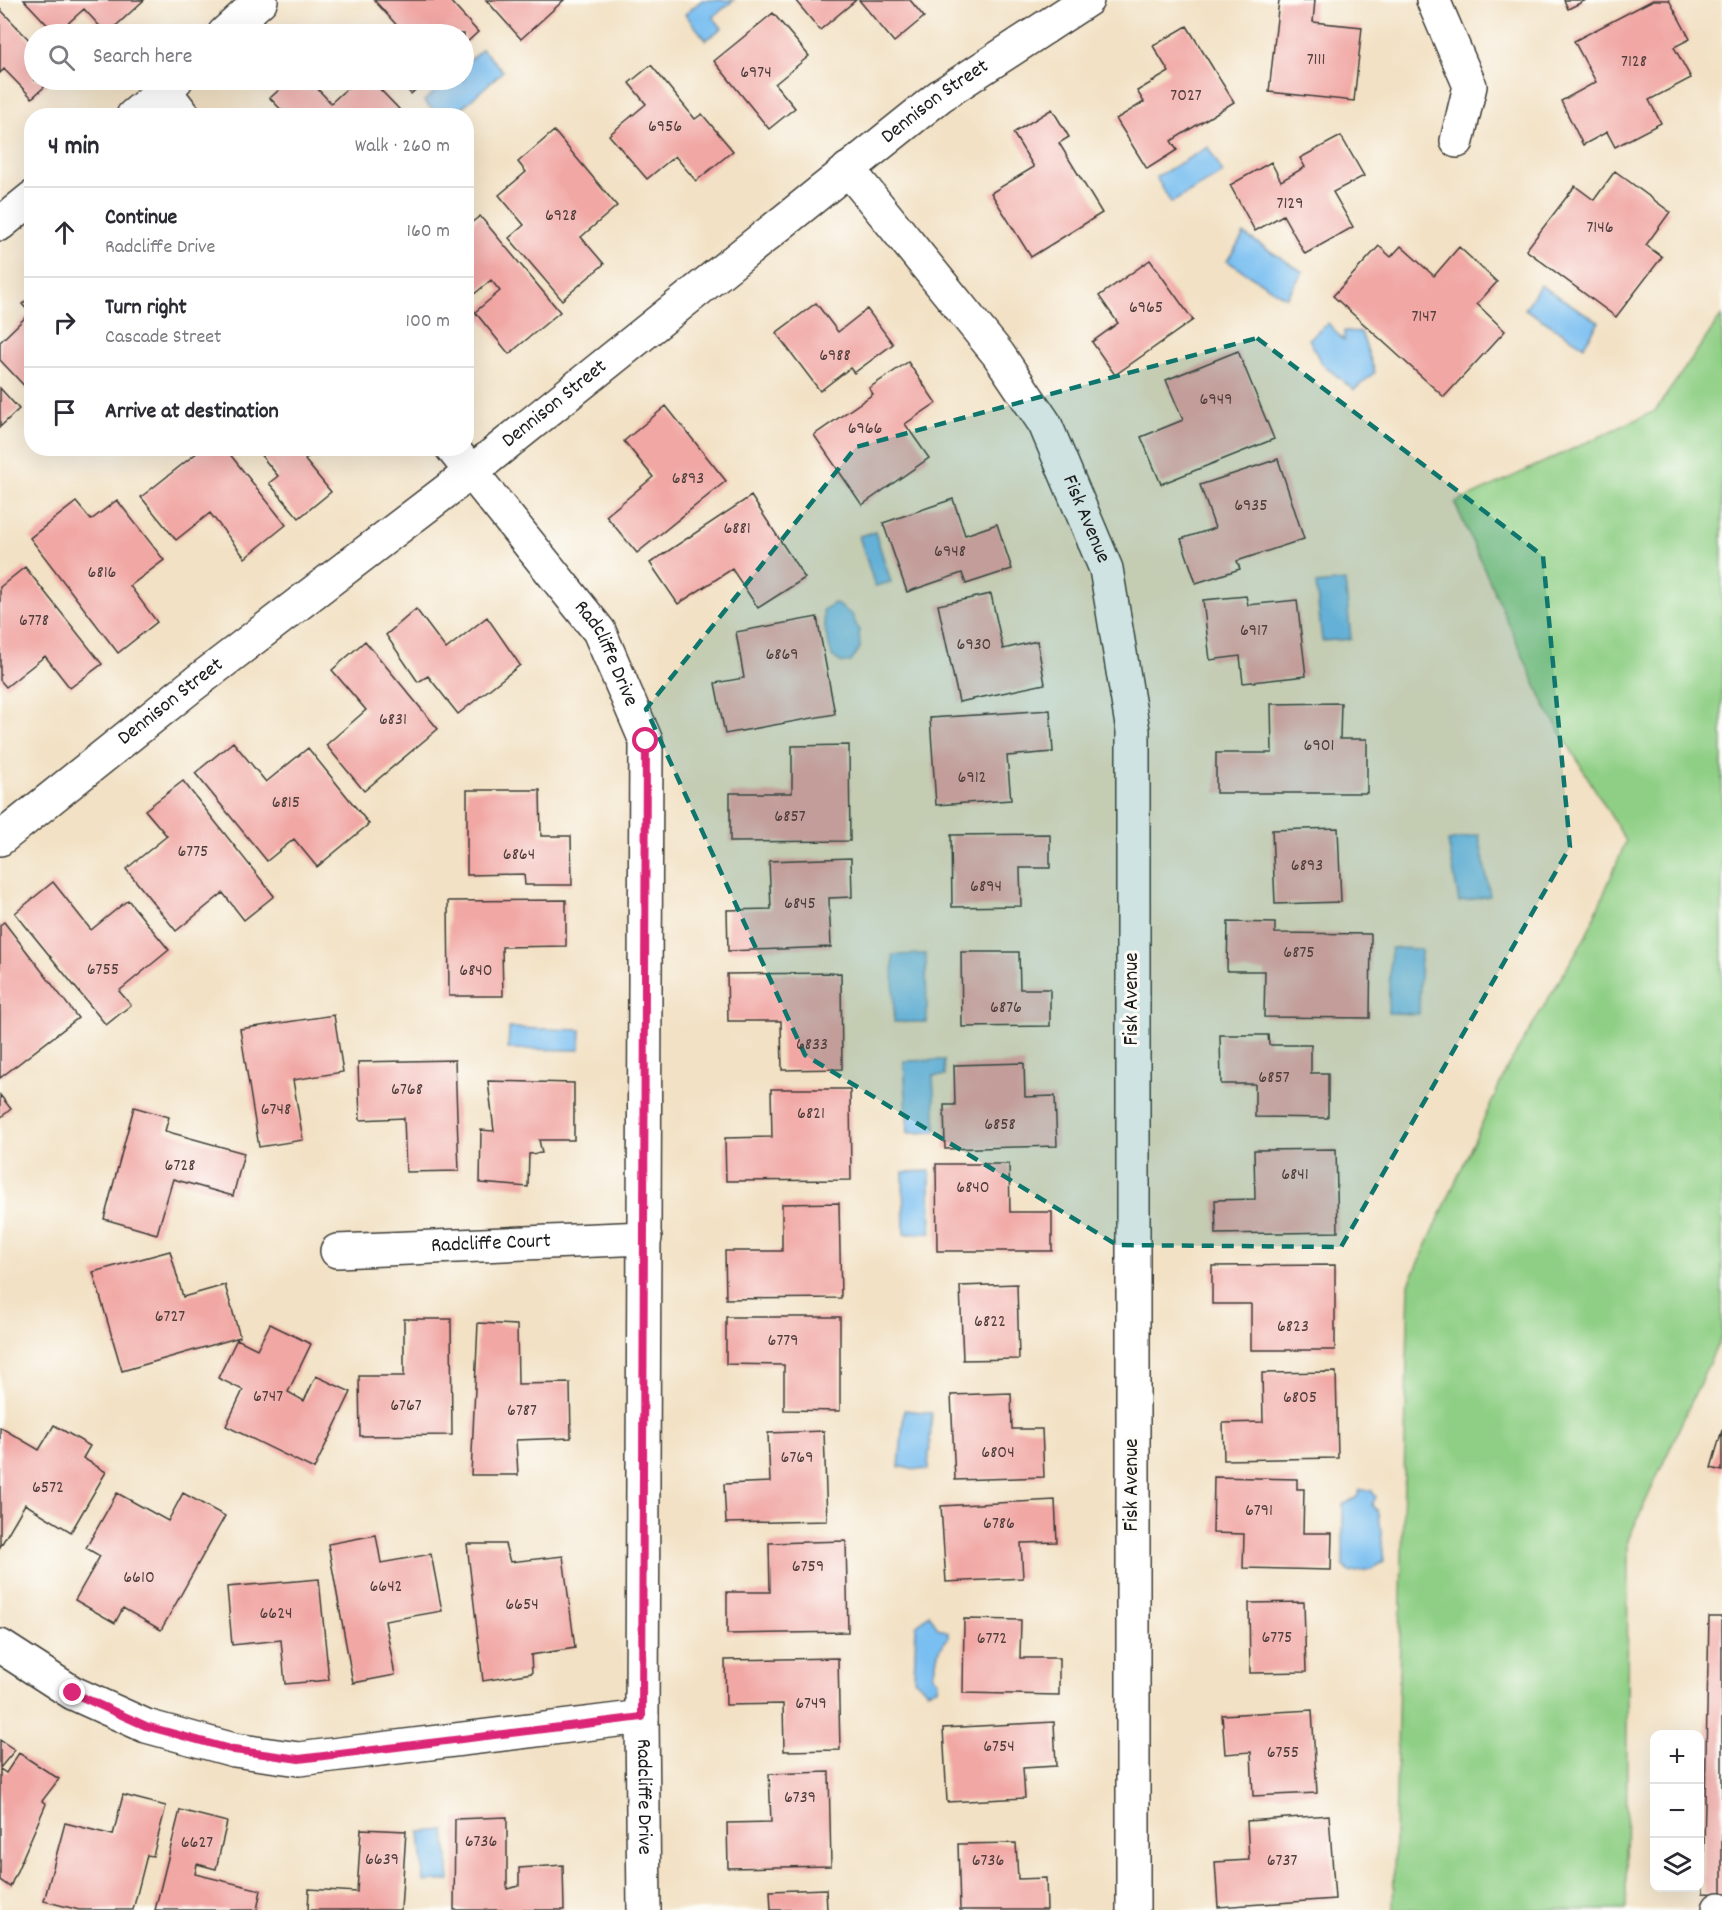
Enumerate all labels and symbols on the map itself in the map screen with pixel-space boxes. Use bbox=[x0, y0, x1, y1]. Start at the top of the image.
house number: 7111 bbox=[1307, 48, 1325, 73]
house number: 7128 bbox=[1621, 50, 1647, 75]
street label: Dennison Street bbox=[875, 53, 996, 152]
house number: 6974 bbox=[740, 61, 772, 86]
house number: 7027 bbox=[1170, 84, 1202, 109]
house number: 6956 bbox=[648, 115, 682, 140]
house number: 7129 bbox=[1277, 192, 1303, 217]
house number: 6928 bbox=[545, 204, 577, 229]
house number: 7146 bbox=[1586, 216, 1614, 241]
house number: 6965 bbox=[1129, 296, 1163, 321]
house number: 7147 bbox=[1411, 305, 1437, 330]
house number: 6988 bbox=[819, 344, 851, 369]
street label: Dennison Street bbox=[496, 353, 614, 456]
house number: 6949 bbox=[1200, 388, 1232, 413]
house number: 6966 bbox=[848, 417, 882, 442]
house number: 6893 bbox=[672, 467, 704, 492]
street label: Fisk Avenue bbox=[1053, 471, 1117, 568]
house number: 6935 bbox=[1234, 494, 1268, 519]
house number: 6881 bbox=[723, 517, 751, 542]
house number: 6948 bbox=[934, 540, 966, 565]
house number: 6816 bbox=[88, 561, 116, 586]
street label: Radcliffe Drive bbox=[566, 595, 645, 712]
house number: 6778 bbox=[19, 609, 49, 634]
house number: 6917 bbox=[1240, 619, 1268, 644]
house number: 6930 bbox=[957, 633, 991, 658]
house number: 6869 bbox=[765, 643, 799, 668]
street label: Dennison Street bbox=[112, 651, 230, 754]
house number: 6831 bbox=[379, 708, 407, 733]
route start bbox=[632, 727, 658, 753]
house number: 6901 bbox=[1304, 734, 1334, 759]
house number: 6912 bbox=[958, 766, 986, 791]
house number: 6815 bbox=[272, 791, 300, 816]
house number: 6857 bbox=[774, 805, 806, 830]
house number: 6775 bbox=[178, 840, 208, 865]
house number: 6864 bbox=[503, 843, 535, 868]
house number: 6893 bbox=[1291, 854, 1323, 879]
house number: 6894 bbox=[970, 875, 1002, 900]
house number: 6845 bbox=[784, 892, 816, 917]
house number: 6875 bbox=[1283, 941, 1315, 966]
street label: Fisk Avenue bbox=[1118, 953, 1148, 1045]
house number: 6755 bbox=[87, 958, 119, 983]
house number: 6840 bbox=[459, 959, 493, 984]
house number: 6876 bbox=[990, 996, 1022, 1021]
house number: 6833 bbox=[796, 1033, 828, 1058]
house number: 6857 bbox=[1258, 1066, 1290, 1091]
house number: 6768 bbox=[391, 1078, 423, 1103]
house number: 6748 bbox=[261, 1098, 291, 1123]
house number: 6821 bbox=[797, 1102, 825, 1127]
house number: 6858 bbox=[984, 1113, 1016, 1138]
house number: 6728 bbox=[165, 1154, 195, 1179]
house number: 6841 bbox=[1281, 1163, 1309, 1188]
house number: 6840 bbox=[956, 1176, 990, 1201]
street label: Radcliffe Court bbox=[430, 1227, 552, 1262]
house number: 6727 bbox=[155, 1305, 185, 1330]
house number: 6822 bbox=[974, 1310, 1006, 1335]
house number: 6823 bbox=[1277, 1315, 1309, 1340]
house number: 6779 bbox=[768, 1329, 798, 1354]
house number: 6747 bbox=[253, 1385, 283, 1410]
house number: 6805 bbox=[1283, 1386, 1317, 1411]
house number: 6767 bbox=[390, 1394, 422, 1419]
house number: 6787 bbox=[507, 1399, 537, 1424]
street label: Fisk Avenue bbox=[1118, 1439, 1148, 1531]
house number: 6804 bbox=[981, 1441, 1015, 1466]
house number: 6769 bbox=[781, 1446, 813, 1471]
house number: 6572 bbox=[32, 1476, 64, 1501]
house number: 6791 bbox=[1245, 1499, 1273, 1524]
house number: 6786 bbox=[983, 1512, 1015, 1537]
house number: 6759 bbox=[792, 1555, 824, 1580]
house number: 6610 bbox=[123, 1566, 155, 1591]
house number: 6642 bbox=[370, 1575, 402, 1600]
house number: 6654 bbox=[505, 1593, 539, 1618]
house number: 6624 bbox=[260, 1602, 292, 1627]
house number: 6775 bbox=[1262, 1626, 1292, 1651]
house number: 6772 bbox=[977, 1627, 1007, 1652]
route end bbox=[59, 1679, 85, 1705]
house number: 6749 bbox=[795, 1692, 827, 1717]
house number: 6754 bbox=[983, 1735, 1015, 1760]
street label: Radcliffe Drive bbox=[627, 1738, 658, 1855]
house number: 6755 bbox=[1267, 1741, 1299, 1766]
house number: 6739 bbox=[784, 1786, 816, 1811]
house number: 6736 bbox=[465, 1830, 497, 1855]
house number: 6627 bbox=[181, 1831, 213, 1856]
house number: 6639 bbox=[365, 1848, 399, 1873]
house number: 6736 bbox=[972, 1849, 1004, 1874]
house number: 6737 bbox=[1267, 1849, 1297, 1874]

